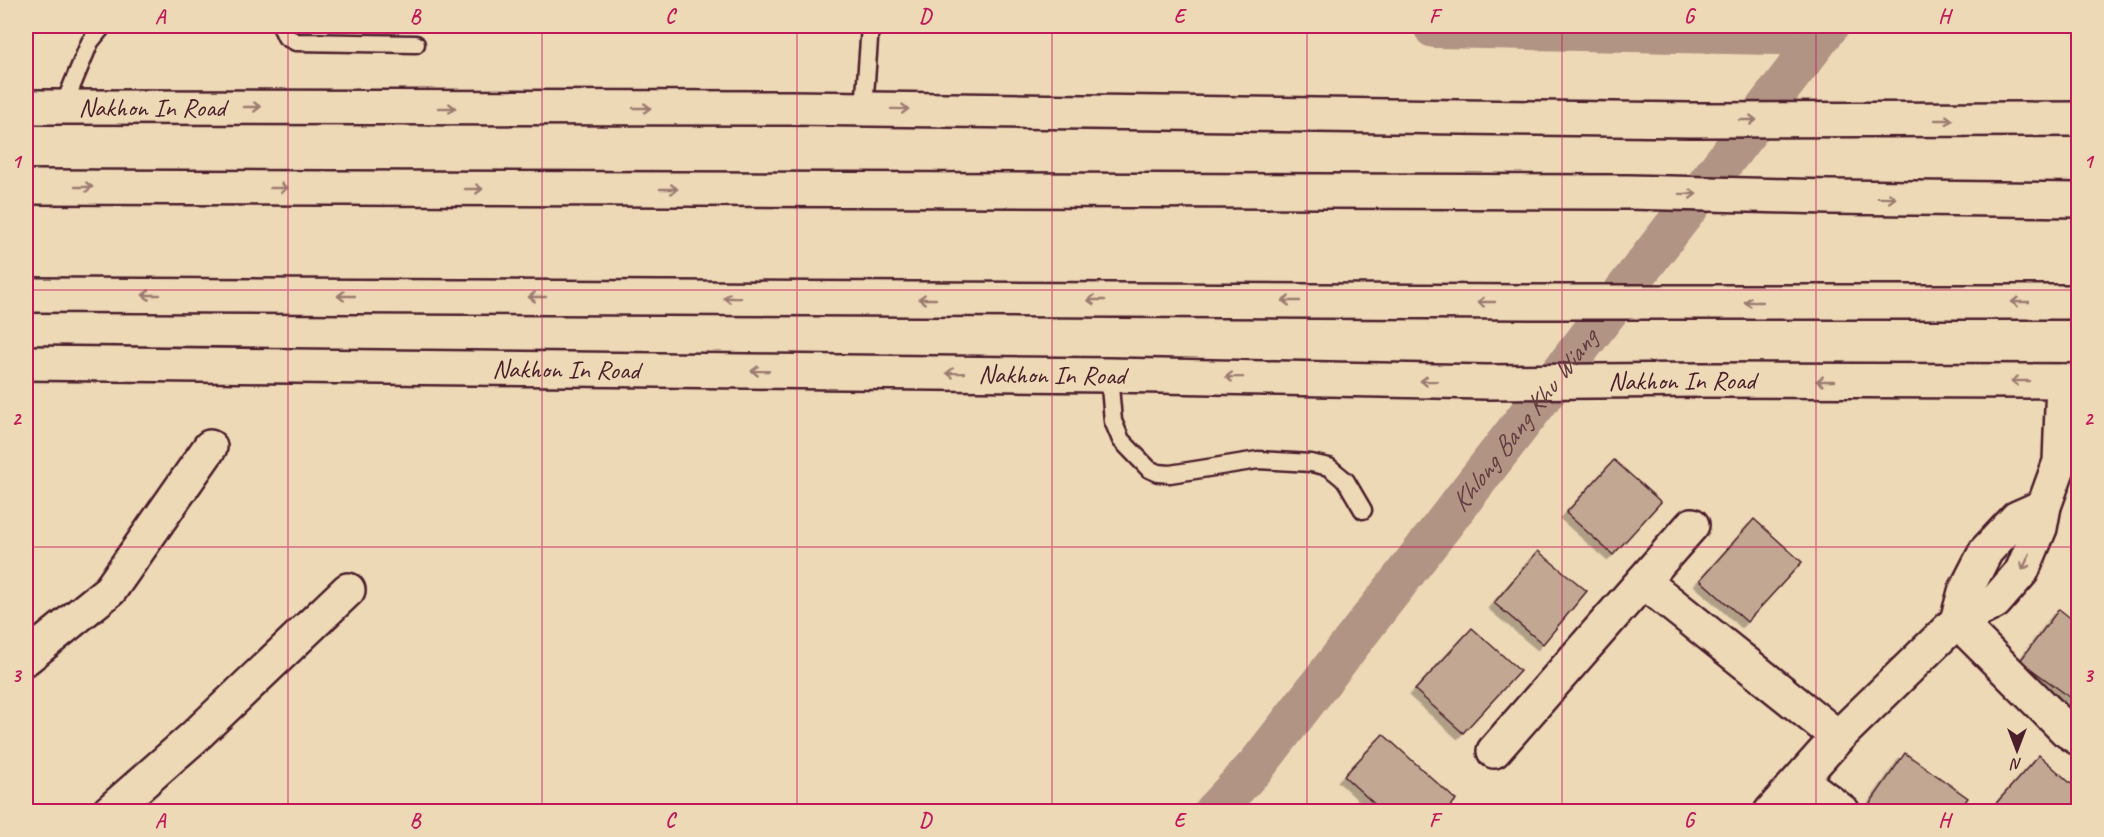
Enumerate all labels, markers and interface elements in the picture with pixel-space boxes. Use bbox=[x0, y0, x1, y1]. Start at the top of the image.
text: A bbox=[155, 4, 167, 29]
text: B bbox=[410, 4, 422, 29]
text: C bbox=[665, 4, 677, 29]
text: D bbox=[919, 4, 933, 29]
text: E bbox=[1174, 4, 1188, 29]
text: F bbox=[1429, 4, 1443, 29]
text: G bbox=[1684, 4, 1697, 29]
text: H bbox=[1938, 4, 1953, 29]
street label: Nakhon In Road bbox=[78, 91, 229, 124]
one-way arrow bbox=[241, 101, 261, 113]
one-way arrow bbox=[436, 102, 456, 114]
one-way arrow bbox=[631, 102, 651, 114]
one-way arrow bbox=[889, 104, 909, 115]
one-way arrow bbox=[1738, 114, 1758, 126]
one-way arrow bbox=[1934, 114, 1954, 126]
text: 1 bbox=[12, 149, 23, 174]
text: 1 bbox=[2084, 149, 2095, 174]
one-way arrow bbox=[73, 181, 93, 193]
one-way arrow bbox=[268, 182, 288, 194]
one-way arrow bbox=[463, 183, 483, 195]
one-way arrow bbox=[658, 183, 678, 195]
one-way arrow bbox=[1677, 188, 1697, 200]
one-way arrow bbox=[1877, 192, 1897, 204]
one-way arrow bbox=[141, 289, 161, 301]
one-way arrow bbox=[336, 290, 356, 302]
one-way arrow bbox=[527, 291, 547, 303]
one-way arrow bbox=[722, 292, 742, 304]
one-way arrow bbox=[917, 293, 937, 305]
one-way arrow bbox=[1086, 294, 1106, 306]
one-way arrow bbox=[1281, 295, 1301, 307]
one-way arrow bbox=[1476, 296, 1496, 308]
one-way arrow bbox=[1743, 296, 1763, 308]
one-way arrow bbox=[2011, 296, 2031, 308]
water label: Khlong Bang Khu Wiang bbox=[1442, 320, 1607, 518]
street label: Nakhon In Road bbox=[492, 352, 643, 387]
street label: Nakhon In Road bbox=[978, 358, 1130, 392]
street label: Nakhon In Road bbox=[1608, 364, 1759, 398]
one-way arrow bbox=[750, 365, 770, 377]
one-way arrow bbox=[945, 367, 965, 379]
one-way arrow bbox=[1224, 372, 1244, 383]
one-way arrow bbox=[1419, 375, 1439, 387]
one-way arrow bbox=[1816, 375, 1836, 387]
one-way arrow bbox=[2011, 375, 2031, 387]
text: 2 bbox=[12, 406, 23, 431]
text: 2 bbox=[2084, 406, 2095, 431]
one-way arrow bbox=[2020, 552, 2031, 570]
text: 3 bbox=[12, 663, 23, 688]
text: 3 bbox=[2084, 663, 2095, 688]
north arrow bbox=[1987, 720, 2047, 780]
text: N bbox=[2009, 754, 2022, 774]
text: A bbox=[155, 808, 167, 833]
text: B bbox=[410, 808, 422, 833]
text: C bbox=[665, 808, 677, 833]
text: D bbox=[919, 808, 933, 833]
text: E bbox=[1174, 808, 1188, 833]
text: F bbox=[1429, 808, 1443, 833]
text: G bbox=[1684, 808, 1697, 833]
text: H bbox=[1938, 808, 1953, 833]

